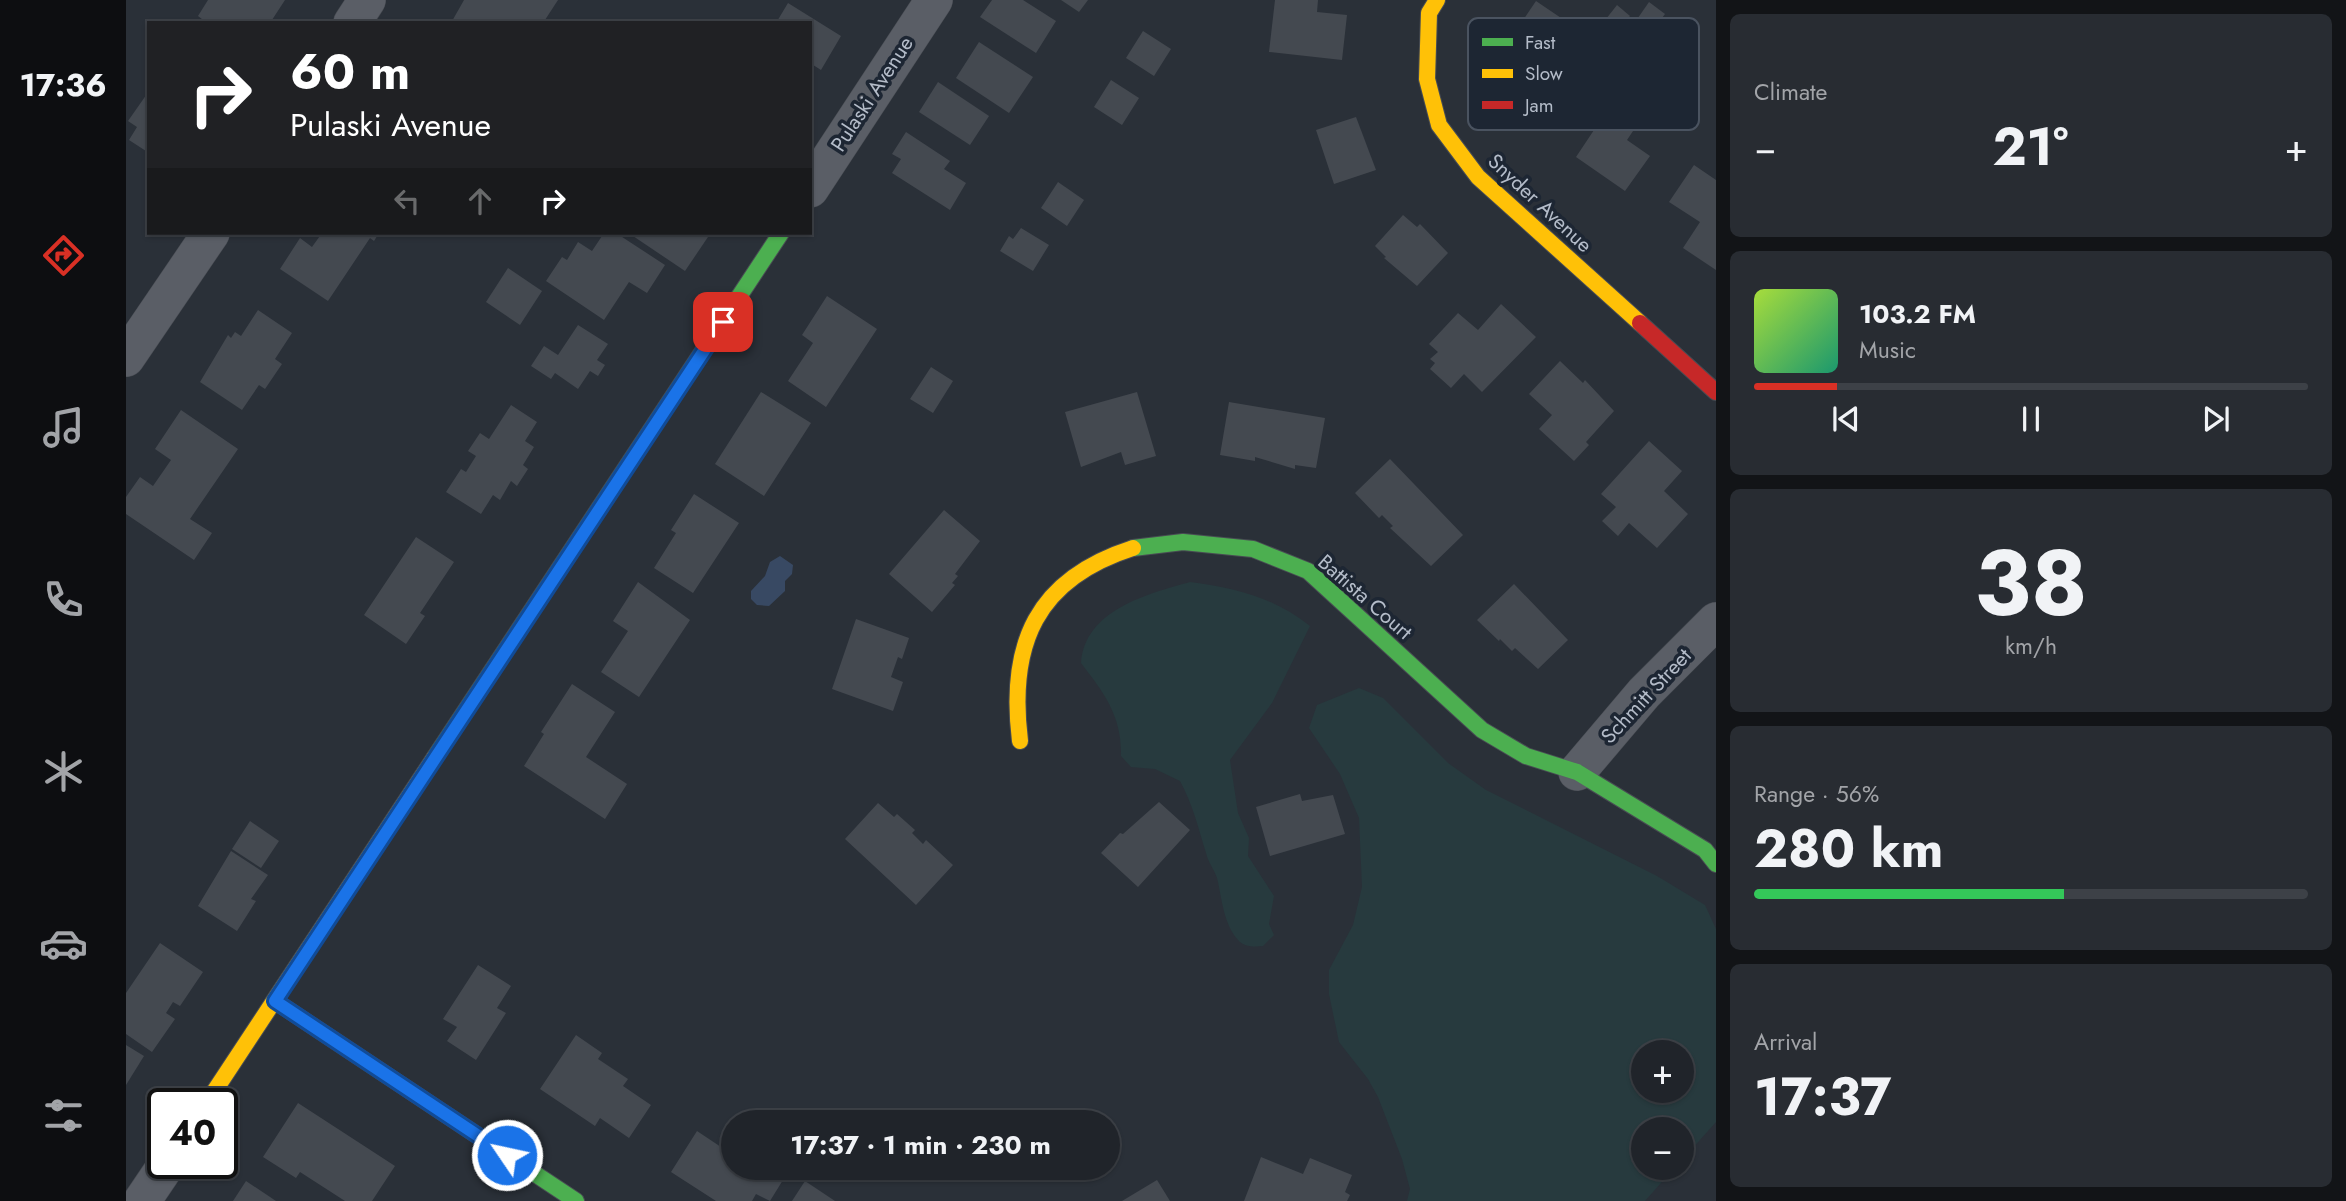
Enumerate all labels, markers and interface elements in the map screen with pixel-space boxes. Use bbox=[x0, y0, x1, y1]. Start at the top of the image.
legend bbox=[1468, 18, 1699, 130]
text: Fast bbox=[1525, 29, 1556, 56]
street label: Pulaski Avenue bbox=[823, 30, 921, 157]
text: 60 m bbox=[290, 37, 410, 107]
icon: right bbox=[175, 49, 266, 140]
text: Slow bbox=[1525, 60, 1563, 87]
text: 17:36 bbox=[19, 62, 107, 108]
text: Climate bbox=[1754, 75, 1827, 109]
text: Jam bbox=[1522, 92, 1554, 119]
text: Pulaski Avenue bbox=[290, 102, 491, 148]
text: 21° bbox=[1993, 109, 2069, 185]
text: − bbox=[1754, 120, 1776, 175]
text: + bbox=[2285, 120, 2308, 175]
street label: Snyder Avenue bbox=[1481, 147, 1599, 260]
icon: left bbox=[388, 182, 426, 220]
icon: ahead bbox=[461, 182, 499, 220]
icon: right bbox=[534, 182, 572, 220]
icon: directions bbox=[39, 231, 88, 280]
pin bbox=[693, 292, 753, 352]
text: 103.2 FM bbox=[1859, 295, 1976, 333]
icon: arrive bbox=[704, 303, 742, 341]
text: Music bbox=[1859, 333, 1916, 367]
icon: previous bbox=[1827, 400, 1865, 438]
icon: pause bbox=[2012, 400, 2050, 438]
icon: next bbox=[2197, 400, 2235, 438]
icon: music bbox=[39, 403, 88, 452]
text: 38 bbox=[1974, 518, 2088, 649]
street label: Battista Court bbox=[1311, 547, 1419, 647]
icon: phone bbox=[39, 575, 88, 624]
text: km/h bbox=[2005, 629, 2057, 663]
street label: Schmitt Street bbox=[1594, 642, 1698, 750]
icon: climate bbox=[39, 747, 88, 796]
text: Range · 56% bbox=[1754, 777, 1879, 811]
text: 280 km bbox=[1754, 811, 1943, 887]
icon: car bbox=[39, 919, 88, 968]
text: Arrival bbox=[1754, 1025, 1817, 1059]
map controls bbox=[1631, 1040, 1694, 1180]
button: + bbox=[1631, 1040, 1694, 1103]
text: 17:37 bbox=[1754, 1059, 1891, 1135]
speed limit sign: 40 bbox=[147, 1088, 238, 1179]
icon: filters bbox=[39, 1091, 88, 1140]
button: − bbox=[1631, 1117, 1694, 1180]
position arrow bbox=[470, 1118, 544, 1192]
text: 17:37 · 1 min · 230 m bbox=[790, 1126, 1051, 1164]

